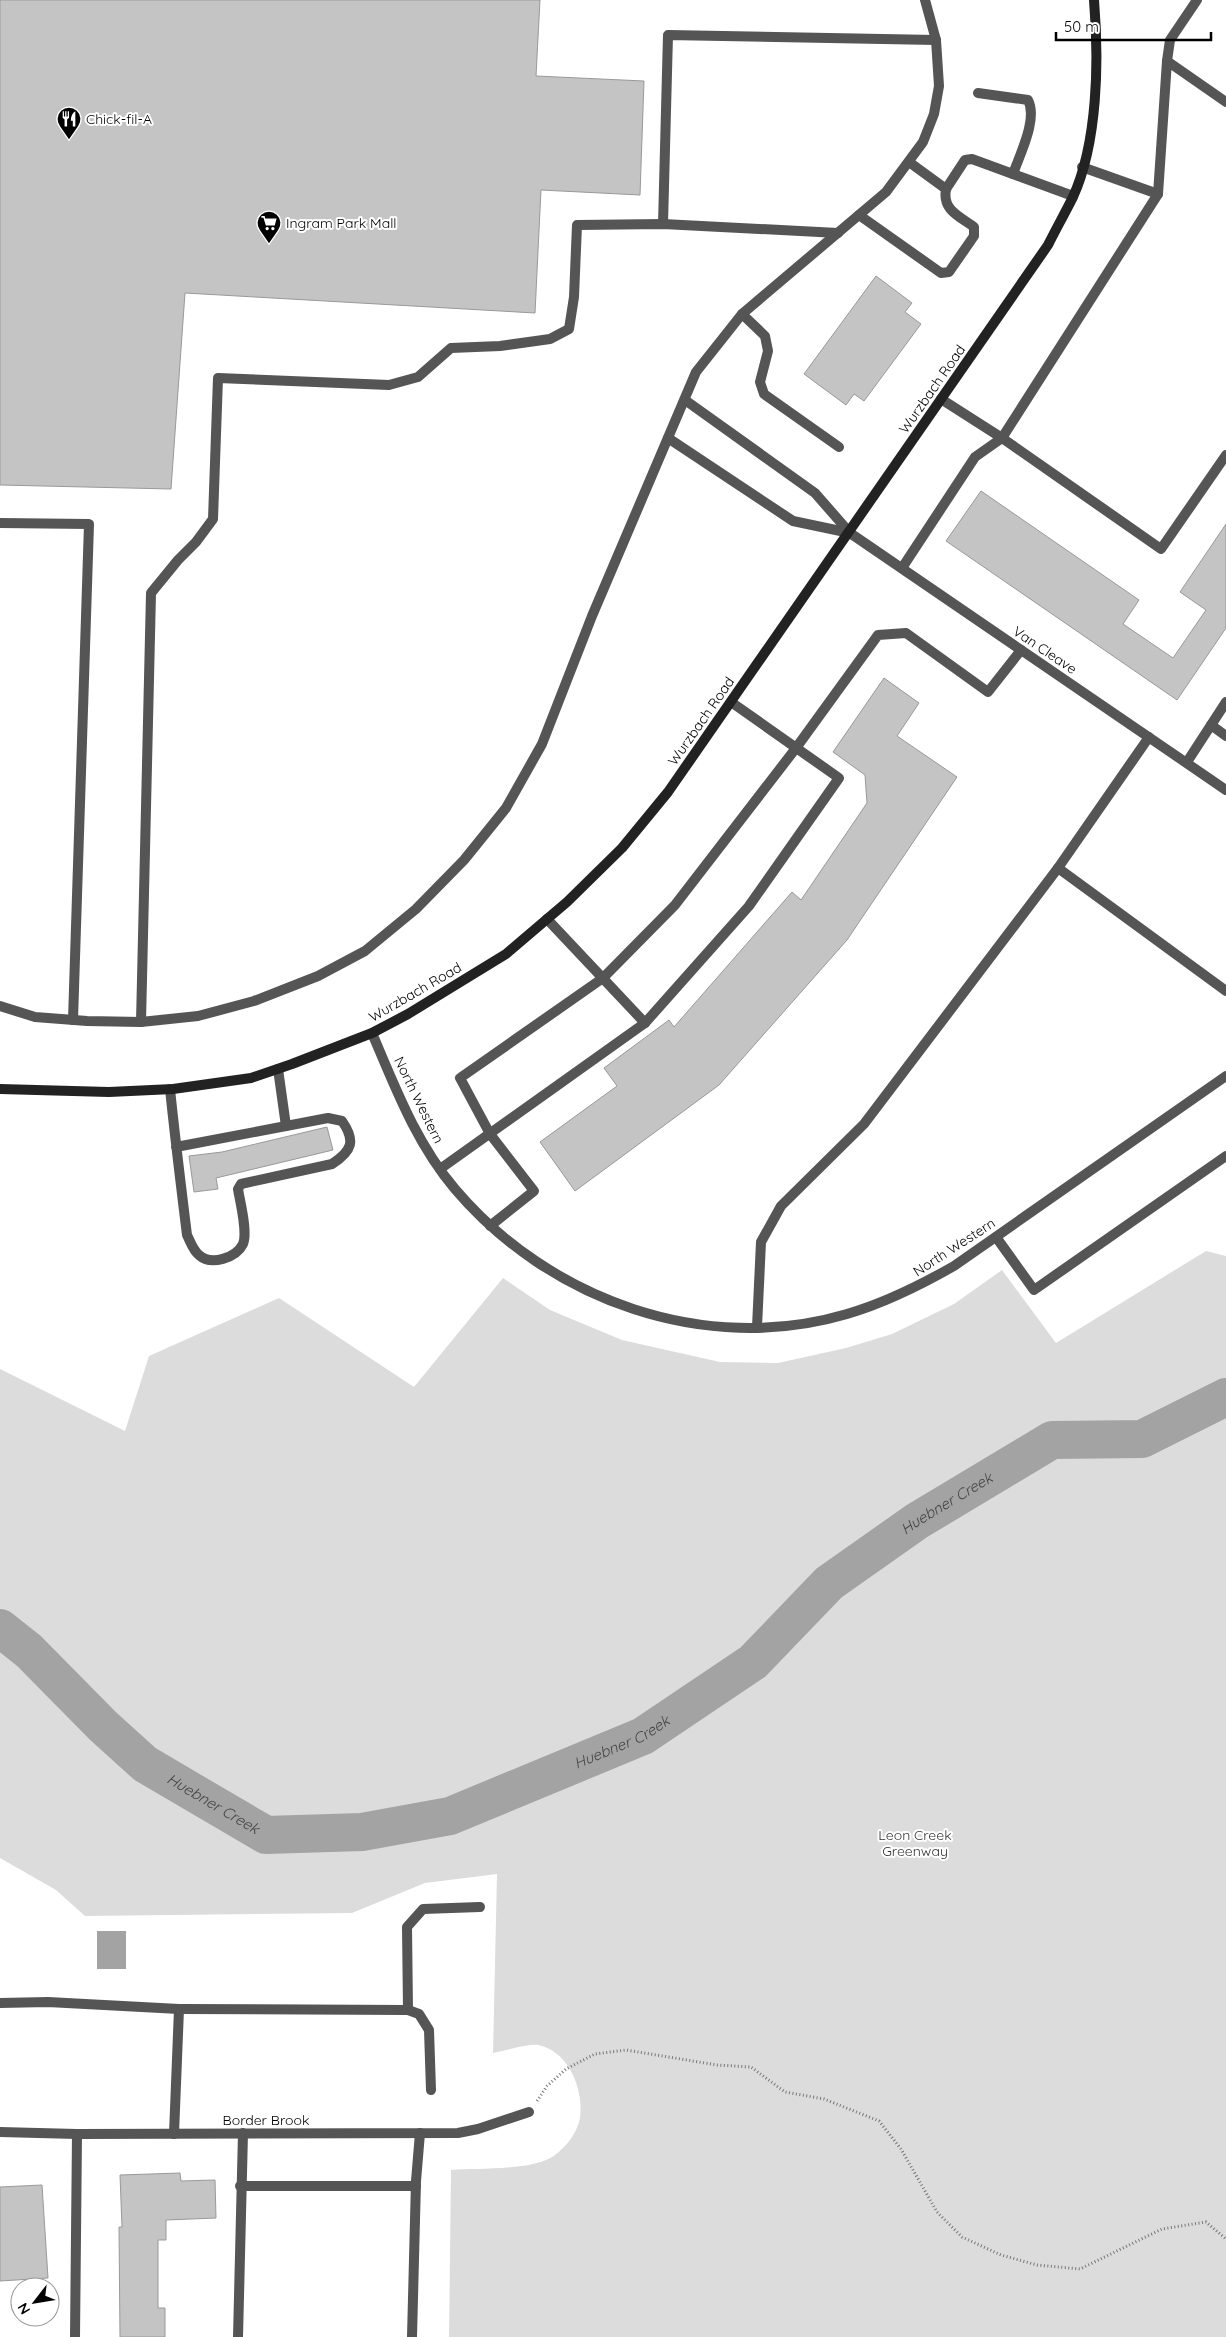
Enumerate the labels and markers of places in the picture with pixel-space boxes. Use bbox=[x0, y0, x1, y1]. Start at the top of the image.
restaurant icon: Chick-fil-A bbox=[56, 106, 82, 140]
place label: Chick-fil-A bbox=[86, 110, 152, 128]
supermarket icon: Ingram Park Mall bbox=[256, 210, 282, 244]
place label: Ingram Park Mall bbox=[286, 214, 397, 232]

